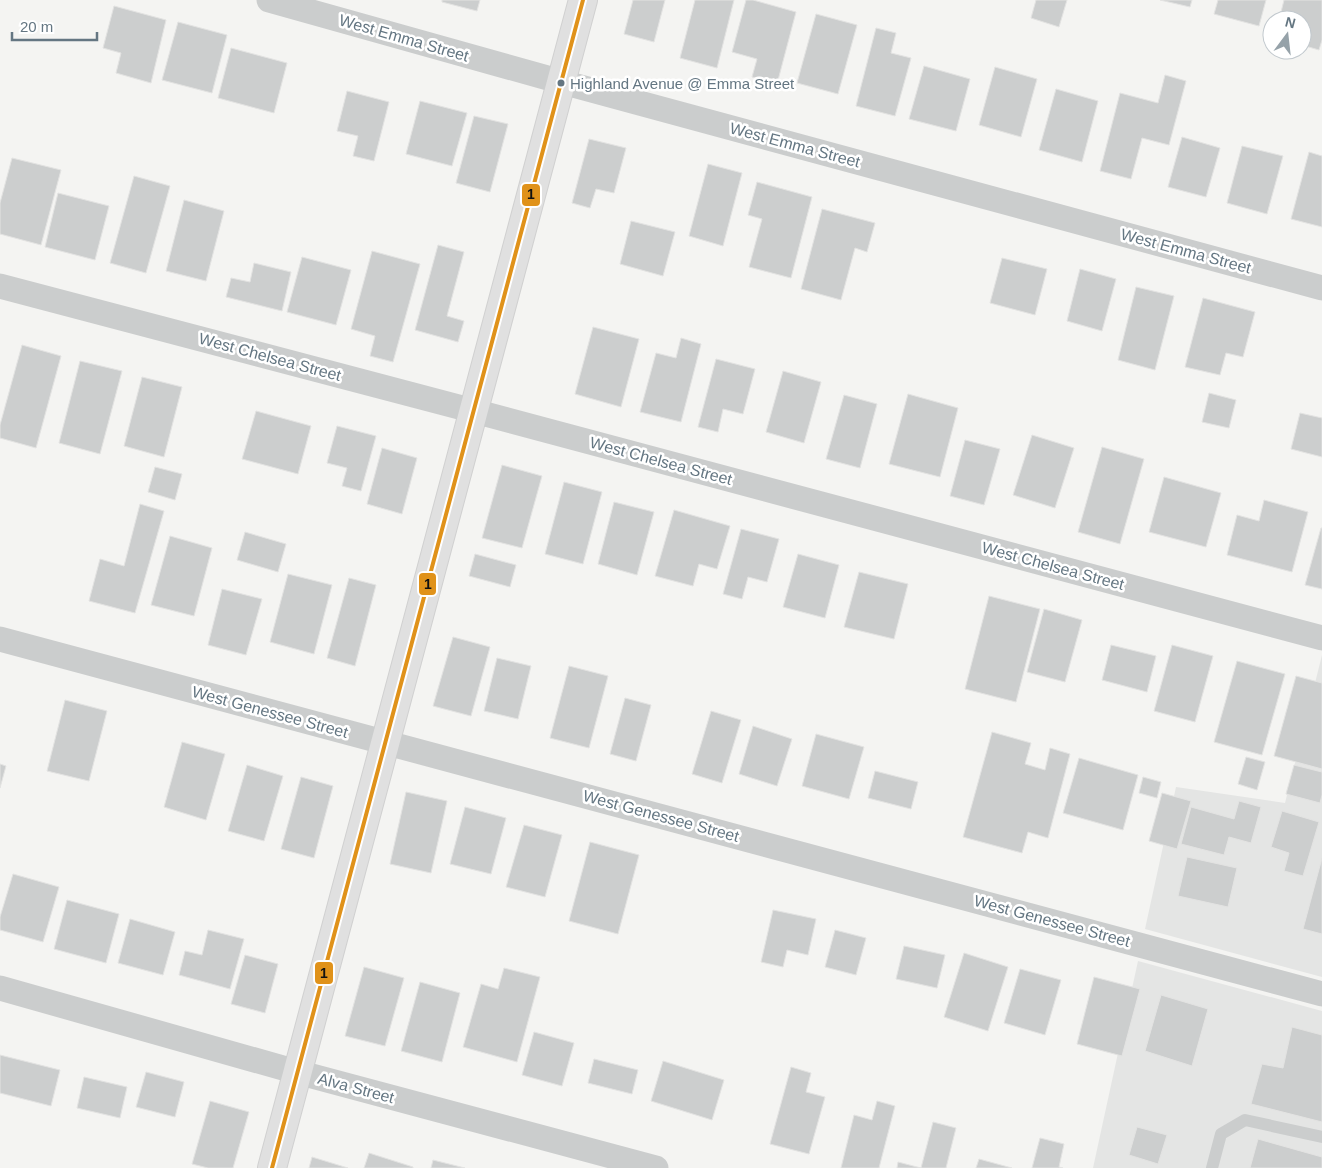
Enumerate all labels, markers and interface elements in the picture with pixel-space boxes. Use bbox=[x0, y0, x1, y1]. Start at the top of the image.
scale bar bbox=[12, 10, 98, 42]
north arrow bbox=[1262, 10, 1312, 60]
street label: West Emma Street bbox=[337, 11, 471, 65]
text: N bbox=[1283, 13, 1297, 31]
text: 20 m bbox=[20, 18, 53, 35]
place label: Highland Avenue @ Emma Street bbox=[570, 75, 795, 92]
marker: Highland Avenue @ Emma Street bbox=[556, 78, 566, 88]
street label: West Emma Street bbox=[728, 119, 862, 171]
line badge: 1 bbox=[521, 183, 541, 207]
text: 1 bbox=[527, 186, 535, 202]
street label: West Emma Street bbox=[1119, 225, 1253, 277]
street label: West Chelsea Street bbox=[197, 330, 343, 384]
street label: West Chelsea Street bbox=[588, 434, 734, 488]
street label: West Chelsea Street bbox=[980, 539, 1126, 593]
line badge: 1 bbox=[418, 572, 437, 596]
text: 1 bbox=[424, 576, 432, 592]
street label: West Genessee Street bbox=[190, 683, 350, 741]
street label: West Genessee Street bbox=[581, 787, 741, 845]
street label: West Genessee Street bbox=[972, 892, 1132, 950]
line badge: 1 bbox=[314, 961, 334, 985]
text: 1 bbox=[320, 965, 328, 981]
street label: Alva Street bbox=[316, 1070, 397, 1106]

